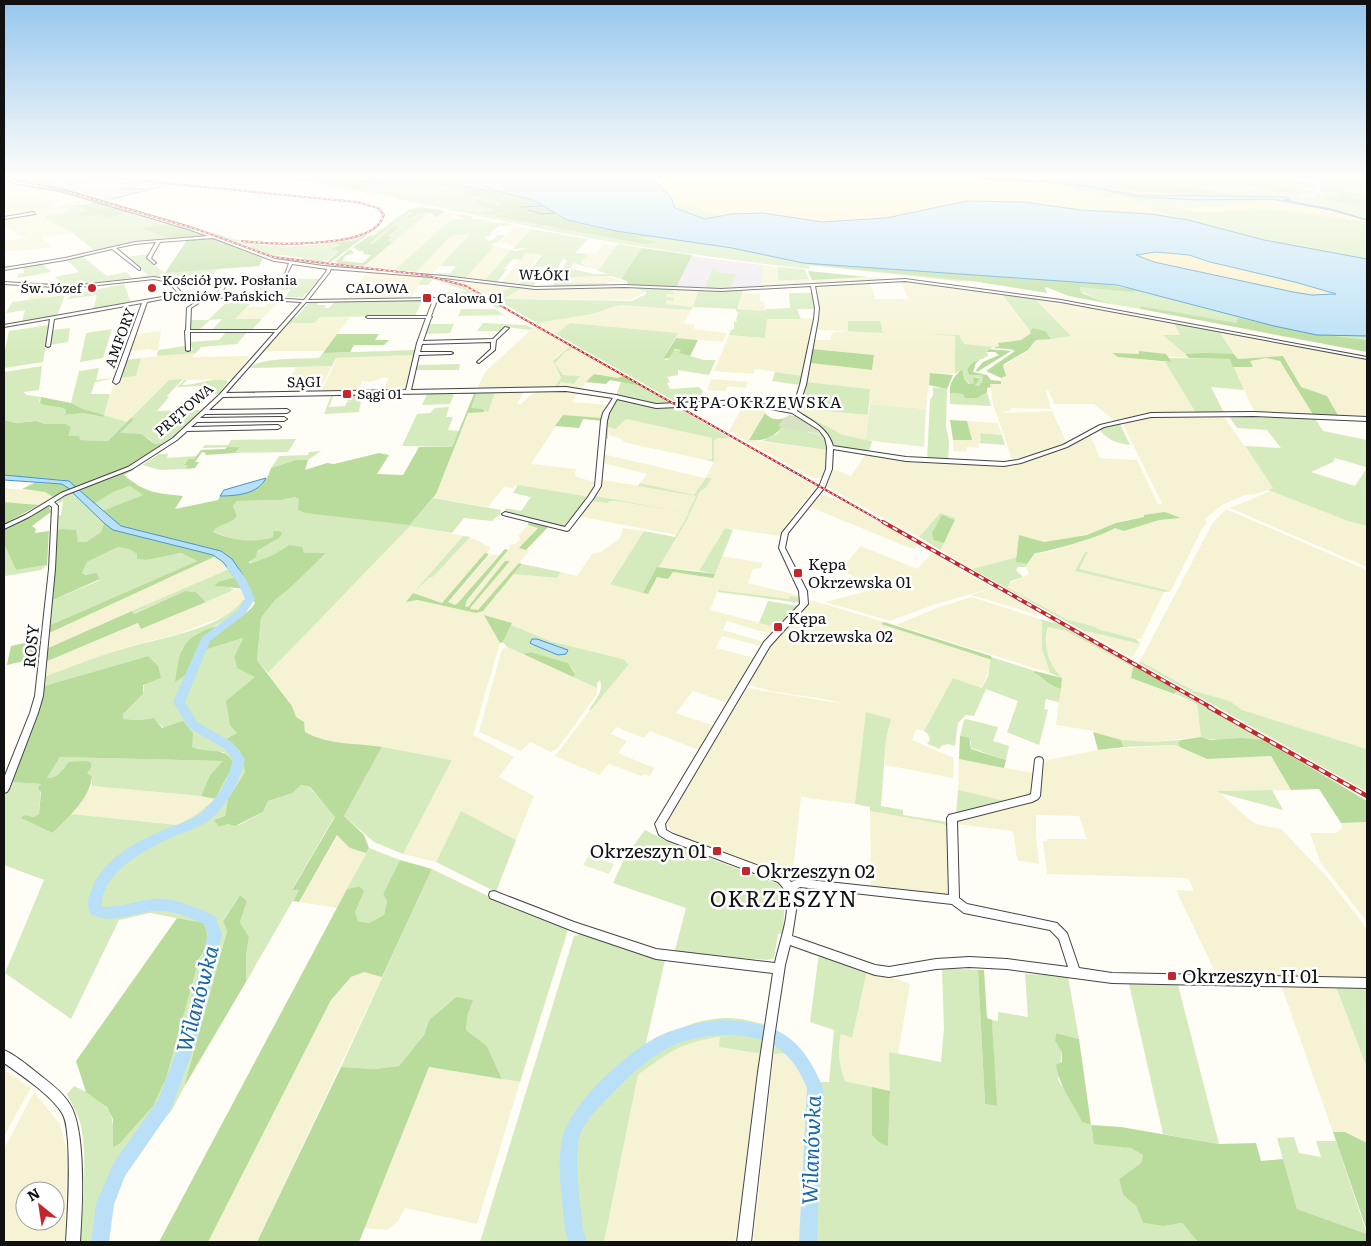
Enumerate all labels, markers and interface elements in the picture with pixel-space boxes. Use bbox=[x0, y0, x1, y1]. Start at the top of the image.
street label: WŁÓKI bbox=[518, 264, 570, 284]
place label: Kościół pw. Posłania Uczniów Pańskich bbox=[162, 269, 297, 305]
place label: Św. Józef bbox=[21, 277, 84, 297]
street label: CALOWA bbox=[346, 277, 409, 297]
marker: Św. Józef bbox=[86, 282, 98, 294]
marker: Kościół pw. Posłania Uczniów Pańskich bbox=[146, 282, 158, 294]
place label: Calowa 01 bbox=[437, 287, 503, 307]
marker: Calowa 01 bbox=[421, 292, 433, 304]
street label: AMFORY bbox=[99, 305, 139, 370]
street label: SĄGI bbox=[287, 371, 321, 391]
street label: PRĘTOWA bbox=[150, 378, 217, 440]
place label: Sągi 01 bbox=[357, 383, 402, 403]
marker: Sągi 01 bbox=[341, 388, 353, 400]
district label: KĘPA OKRZEWSKA bbox=[676, 389, 842, 413]
place label: Kępa Okrzewska 01 bbox=[808, 551, 912, 593]
marker: Kępa Okrzewska 01 bbox=[792, 567, 804, 579]
place label: Kępa Okrzewska 02 bbox=[788, 605, 893, 647]
marker: Kępa Okrzewska 02 bbox=[772, 621, 784, 633]
street label: ROSY bbox=[16, 622, 44, 669]
place label: Okrzeszyn 01 bbox=[590, 836, 707, 864]
marker: Okrzeszyn 01 bbox=[711, 845, 723, 857]
place label: Okrzeszyn 02 bbox=[756, 856, 875, 884]
marker: Okrzeszyn 02 bbox=[740, 865, 752, 877]
district label: OKRZESZYN bbox=[710, 881, 858, 914]
water label: Wilanówka bbox=[166, 941, 225, 1055]
place label: Okrzeszyn II 01 bbox=[1182, 961, 1319, 989]
marker: Okrzeszyn II 01 bbox=[1166, 970, 1178, 982]
water label: Wilanówka bbox=[792, 1095, 827, 1205]
north arrow bbox=[15, 1181, 65, 1231]
text: N bbox=[23, 1182, 43, 1205]

